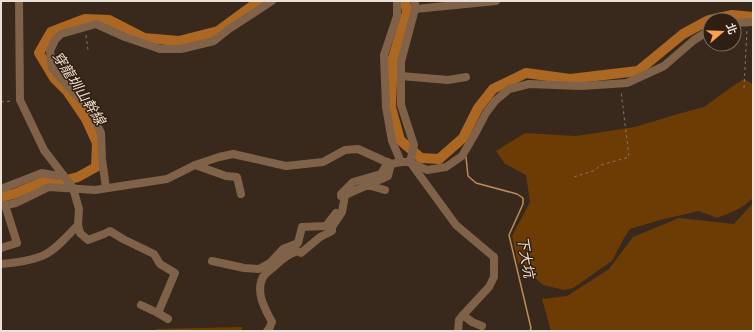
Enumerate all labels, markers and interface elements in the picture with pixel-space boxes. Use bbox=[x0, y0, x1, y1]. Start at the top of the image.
north arrow bbox=[702, 12, 742, 52]
text: 北 bbox=[723, 22, 739, 36]
water label: 穿龍圳山幹線 bbox=[49, 48, 110, 130]
water label: 下大坑 bbox=[513, 235, 538, 281]

